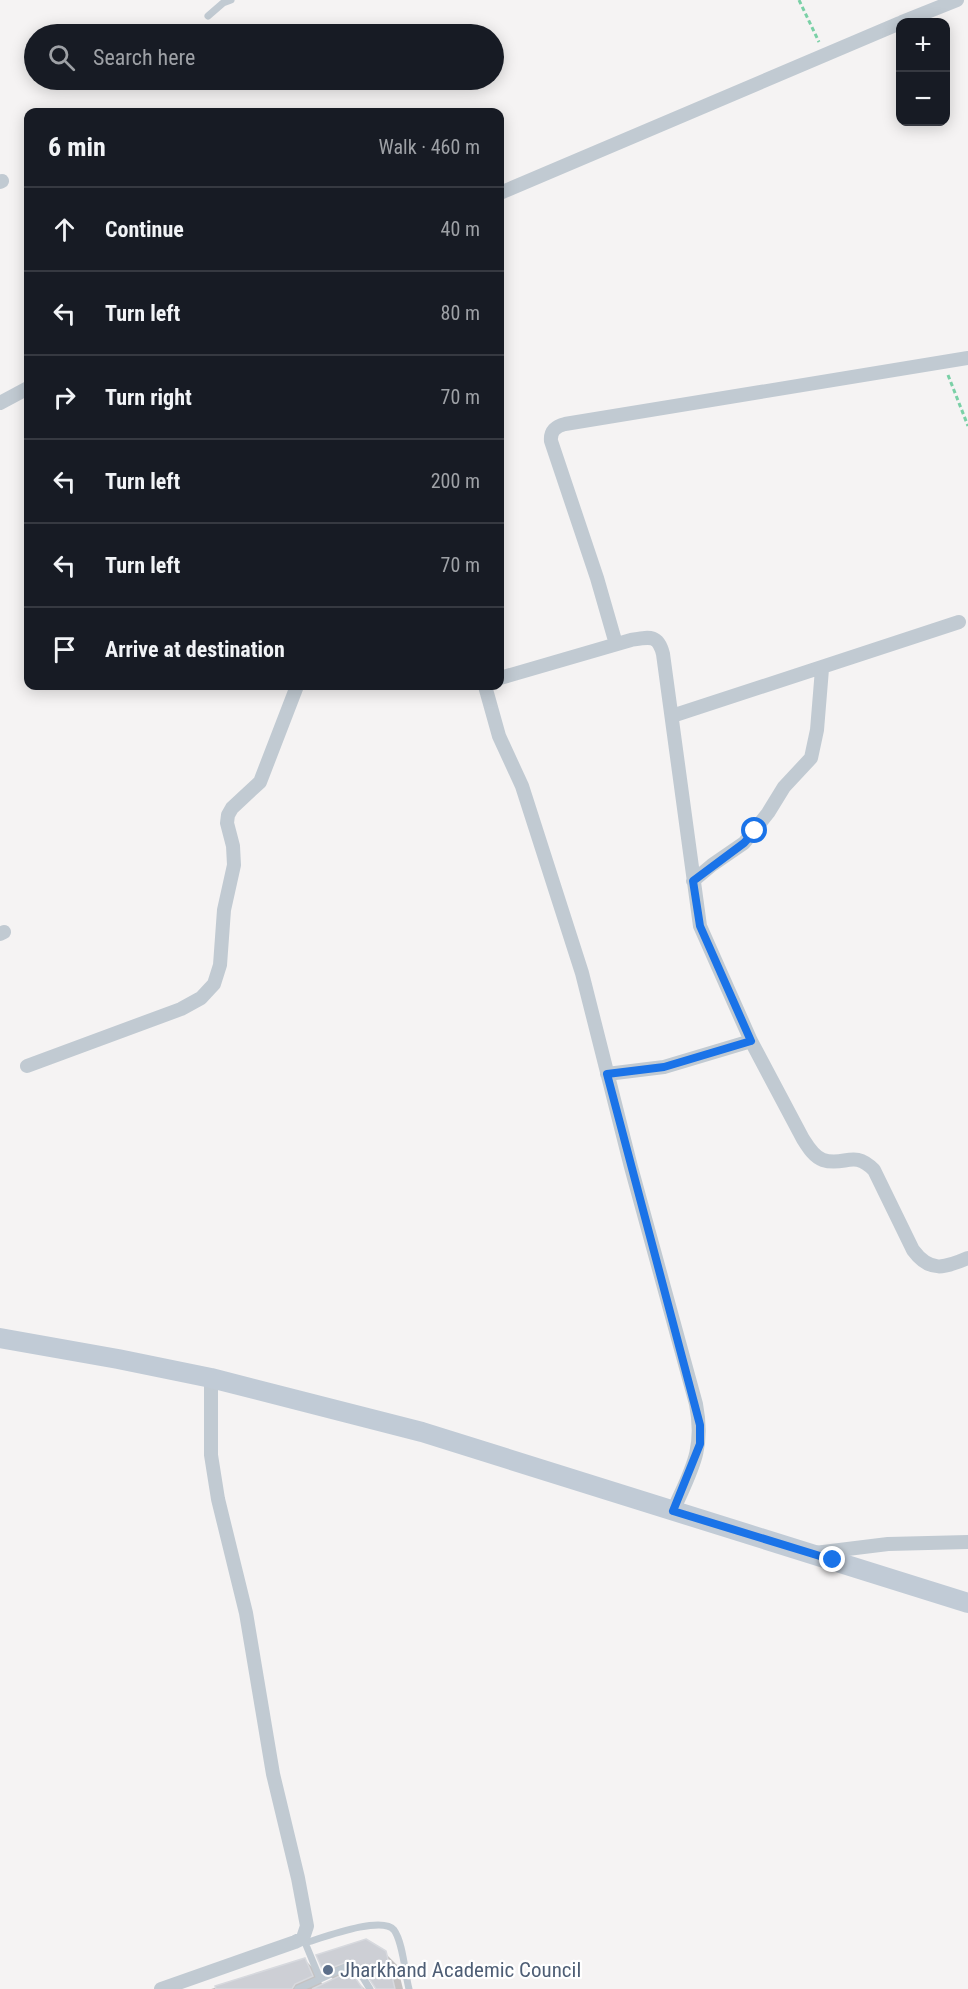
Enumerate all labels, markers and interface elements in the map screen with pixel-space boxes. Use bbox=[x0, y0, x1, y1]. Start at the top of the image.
map controls bbox=[896, 18, 950, 126]
button: + bbox=[896, 18, 950, 72]
search box bbox=[24, 24, 504, 90]
icon: search bbox=[45, 41, 78, 74]
text: Search here bbox=[93, 45, 195, 70]
button: − bbox=[896, 72, 950, 126]
text: 6 min bbox=[48, 132, 106, 162]
text: Walk · 460 m bbox=[379, 135, 480, 159]
icon: ahead bbox=[48, 213, 81, 246]
text: Continue bbox=[105, 217, 184, 242]
text: 40 m bbox=[441, 217, 480, 241]
icon: left bbox=[48, 297, 81, 330]
text: Turn left bbox=[105, 301, 180, 326]
text: 80 m bbox=[441, 301, 480, 325]
icon: right bbox=[48, 381, 81, 414]
text: Turn right bbox=[105, 385, 192, 410]
text: 70 m bbox=[441, 385, 480, 409]
icon: left bbox=[48, 465, 81, 498]
text: Turn left bbox=[105, 469, 180, 494]
text: 200 m bbox=[431, 469, 480, 493]
icon: left bbox=[48, 549, 81, 582]
text: Turn left bbox=[105, 553, 180, 578]
text: 70 m bbox=[441, 553, 480, 577]
icon: arrive bbox=[48, 633, 81, 666]
text: Arrive at destination bbox=[105, 637, 285, 662]
route start bbox=[741, 817, 767, 843]
route end bbox=[819, 1546, 845, 1572]
place label: Jharkhand Academic Council bbox=[340, 1958, 581, 1982]
marker: Jharkhand Academic Council bbox=[321, 1963, 335, 1977]

